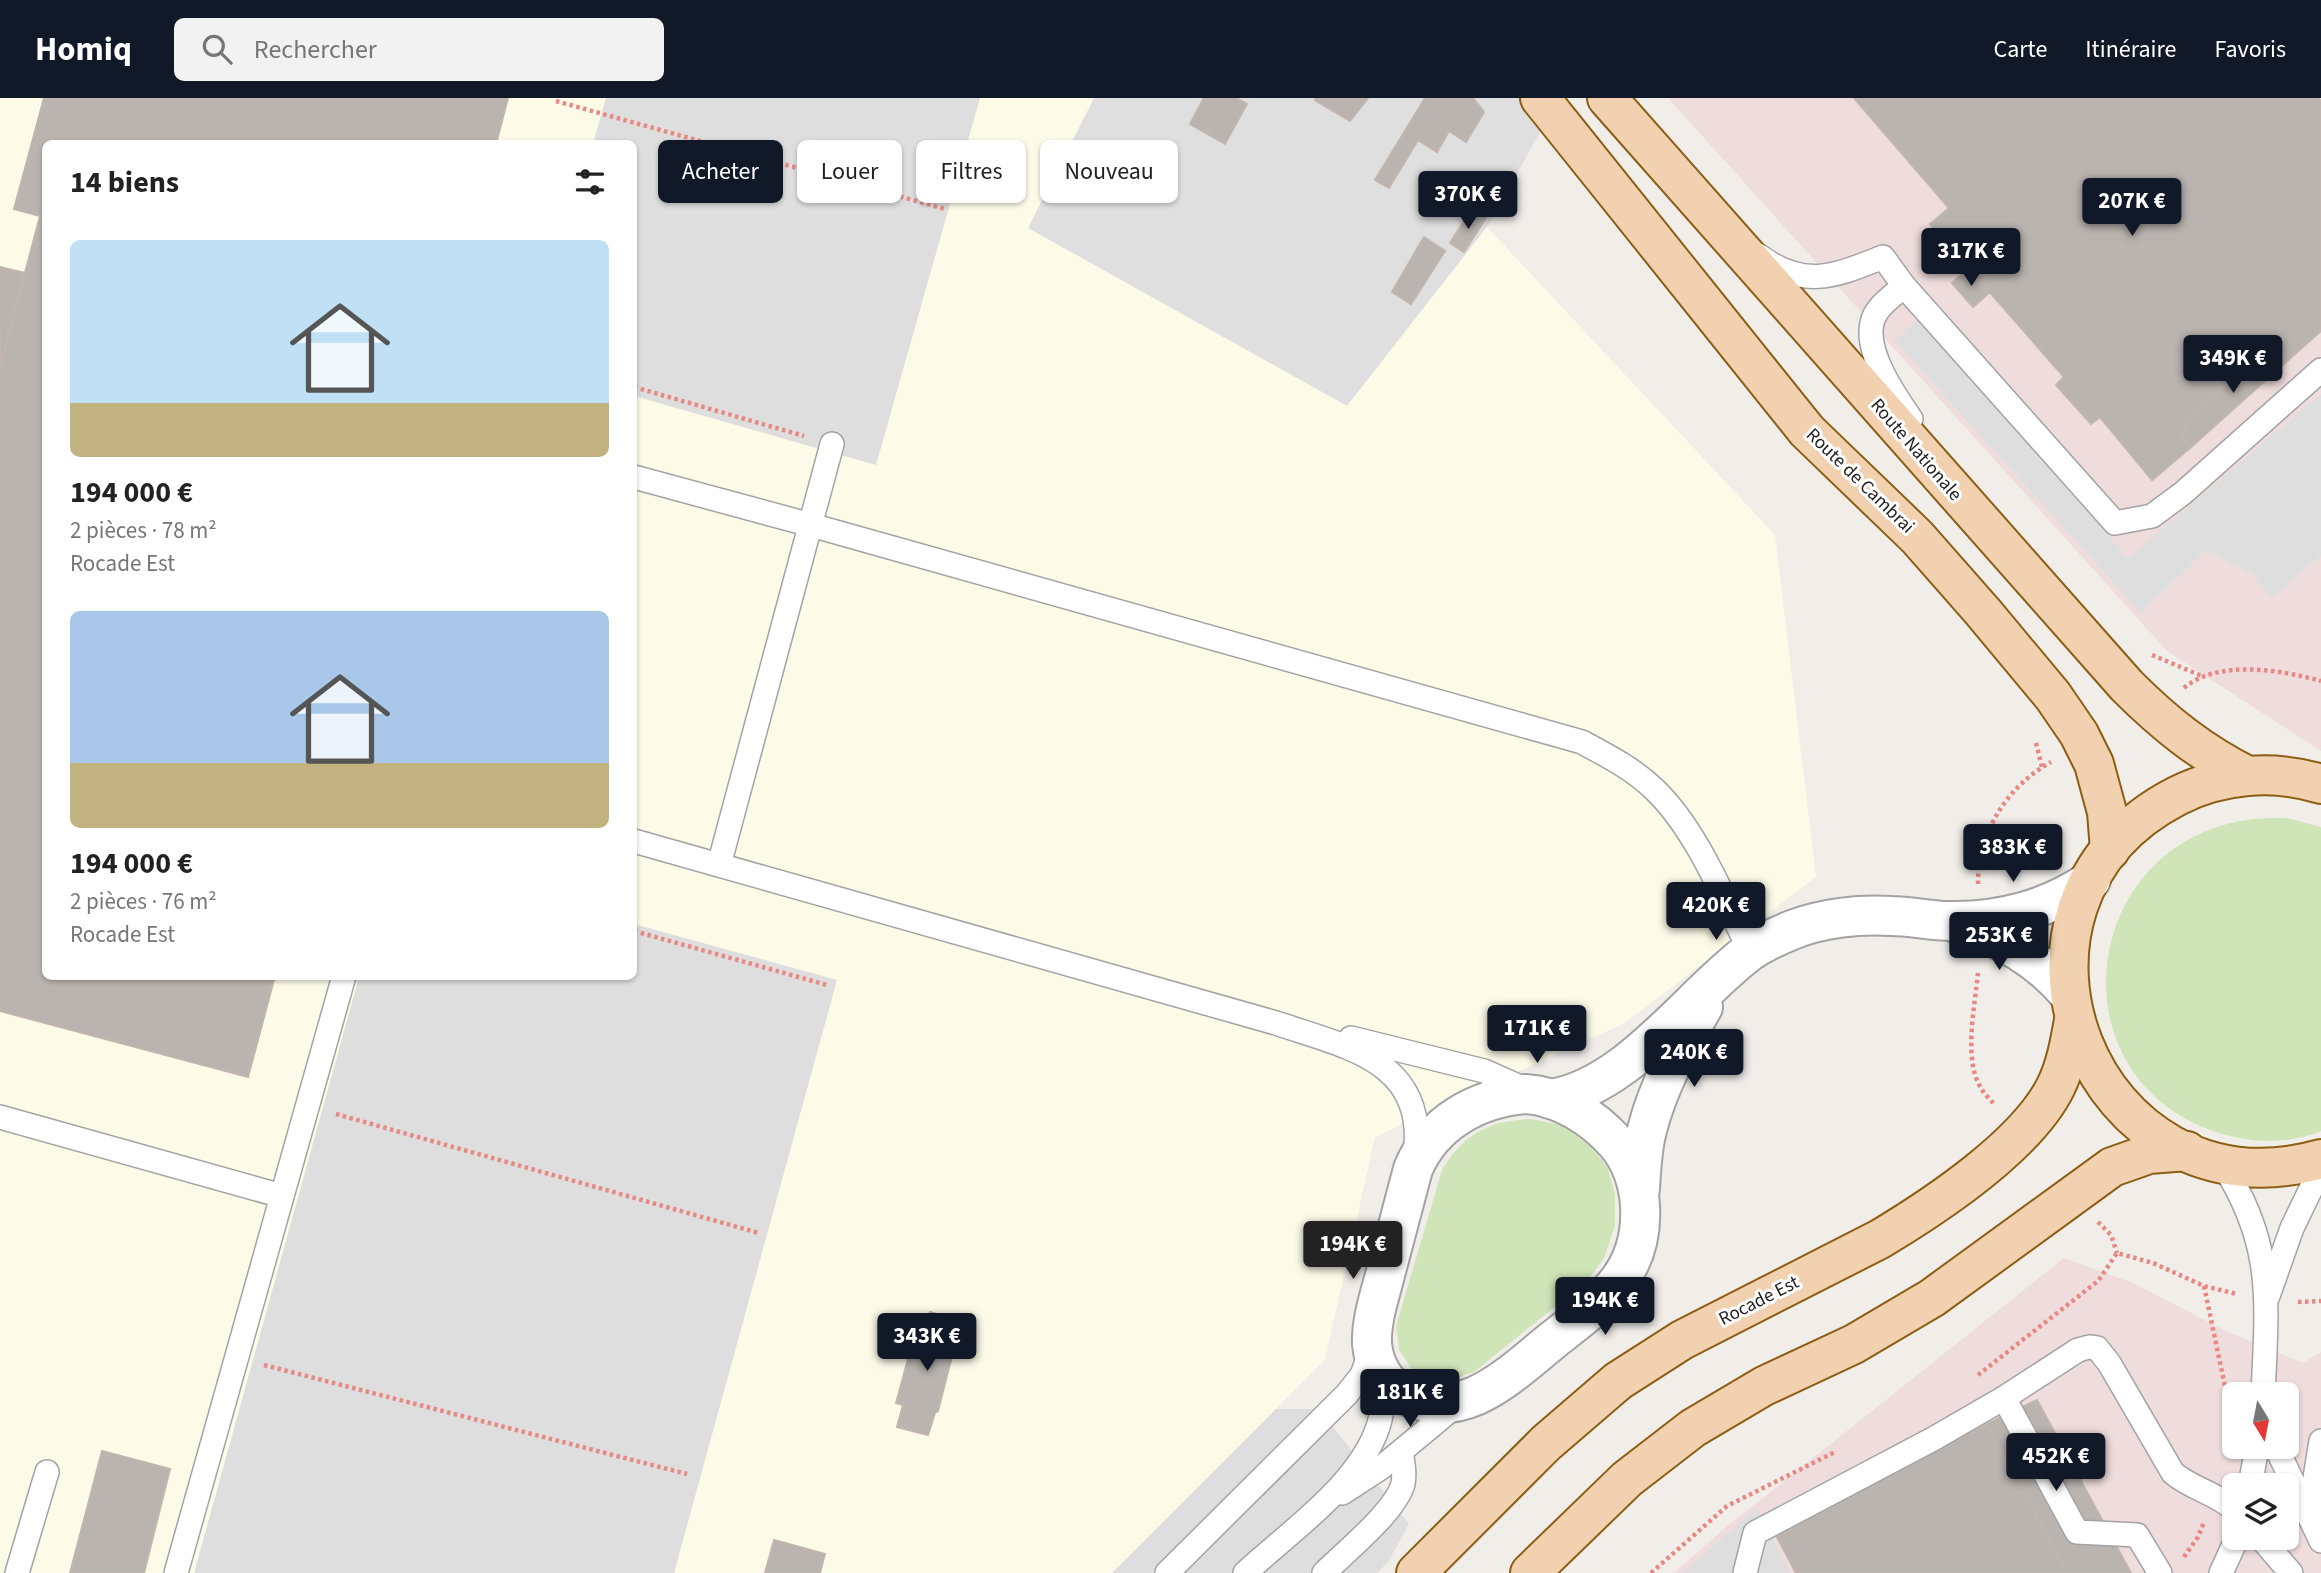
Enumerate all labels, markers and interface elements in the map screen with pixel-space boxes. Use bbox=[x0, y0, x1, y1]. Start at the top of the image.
search box bbox=[174, 18, 664, 81]
text: Homiq bbox=[35, 26, 132, 73]
icon: search bbox=[198, 30, 236, 68]
text: Rechercher bbox=[254, 31, 377, 68]
text: Carte bbox=[1993, 32, 2047, 67]
text: Itinéraire bbox=[2085, 32, 2176, 67]
text: Favoris bbox=[2214, 32, 2286, 67]
chip: Acheter bbox=[658, 140, 783, 203]
chip: Louer bbox=[797, 140, 902, 203]
chip: Filtres bbox=[916, 140, 1026, 203]
chip: Nouveau bbox=[1040, 140, 1178, 203]
text: 14 biens bbox=[70, 161, 179, 204]
icon: filters bbox=[571, 163, 609, 201]
pin: 370K € bbox=[1411, 172, 1525, 231]
text: 370K € bbox=[1434, 177, 1502, 210]
pin: 207K € bbox=[2075, 178, 2189, 238]
text: 207K € bbox=[2098, 184, 2166, 217]
pin: 317K € bbox=[1914, 228, 2028, 288]
text: 317K € bbox=[1937, 234, 2005, 267]
icon: home bbox=[277, 285, 403, 411]
pin: 349K € bbox=[2176, 336, 2290, 395]
text: 349K € bbox=[2199, 341, 2267, 374]
street label: Route Nationale bbox=[1864, 393, 1968, 507]
street label: Route de Cambrai bbox=[1800, 422, 1920, 540]
text: 194 000 € bbox=[70, 471, 193, 514]
text: 2 pièces · 78 m² bbox=[70, 514, 217, 547]
text: Rocade Est bbox=[70, 547, 175, 580]
icon: home bbox=[277, 656, 403, 782]
pin: 383K € bbox=[1956, 824, 2070, 884]
text: 383K € bbox=[1979, 830, 2047, 863]
text: 194 000 € bbox=[70, 842, 193, 885]
pin: 420K € bbox=[1659, 882, 1773, 942]
text: 2 pièces · 76 m² bbox=[70, 885, 217, 918]
text: 420K € bbox=[1682, 888, 1750, 921]
pin: 253K € bbox=[1942, 912, 2056, 972]
text: Rocade Est bbox=[70, 918, 175, 951]
text: 253K € bbox=[1965, 918, 2033, 951]
pin: 171K € bbox=[1480, 1006, 1594, 1065]
text: 171K € bbox=[1503, 1011, 1571, 1044]
pin: 240K € bbox=[1637, 1030, 1751, 1089]
text: 240K € bbox=[1660, 1035, 1728, 1068]
pin: 194K € bbox=[1296, 1222, 1410, 1281]
text: 194K € bbox=[1319, 1227, 1387, 1260]
street label: Rocade Est bbox=[1714, 1269, 1804, 1333]
pin: 194K € bbox=[1548, 1278, 1662, 1337]
text: 194K € bbox=[1571, 1283, 1639, 1316]
pin: 343K € bbox=[870, 1314, 984, 1373]
text: 343K € bbox=[893, 1319, 961, 1352]
pin: 181K € bbox=[1353, 1370, 1467, 1429]
text: 181K € bbox=[1376, 1375, 1444, 1408]
north arrow bbox=[2222, 1382, 2300, 1460]
map controls bbox=[2222, 1382, 2299, 1550]
pin: 452K € bbox=[1999, 1434, 2113, 1493]
text: 452K € bbox=[2022, 1439, 2090, 1472]
button: layers bbox=[2222, 1473, 2299, 1550]

